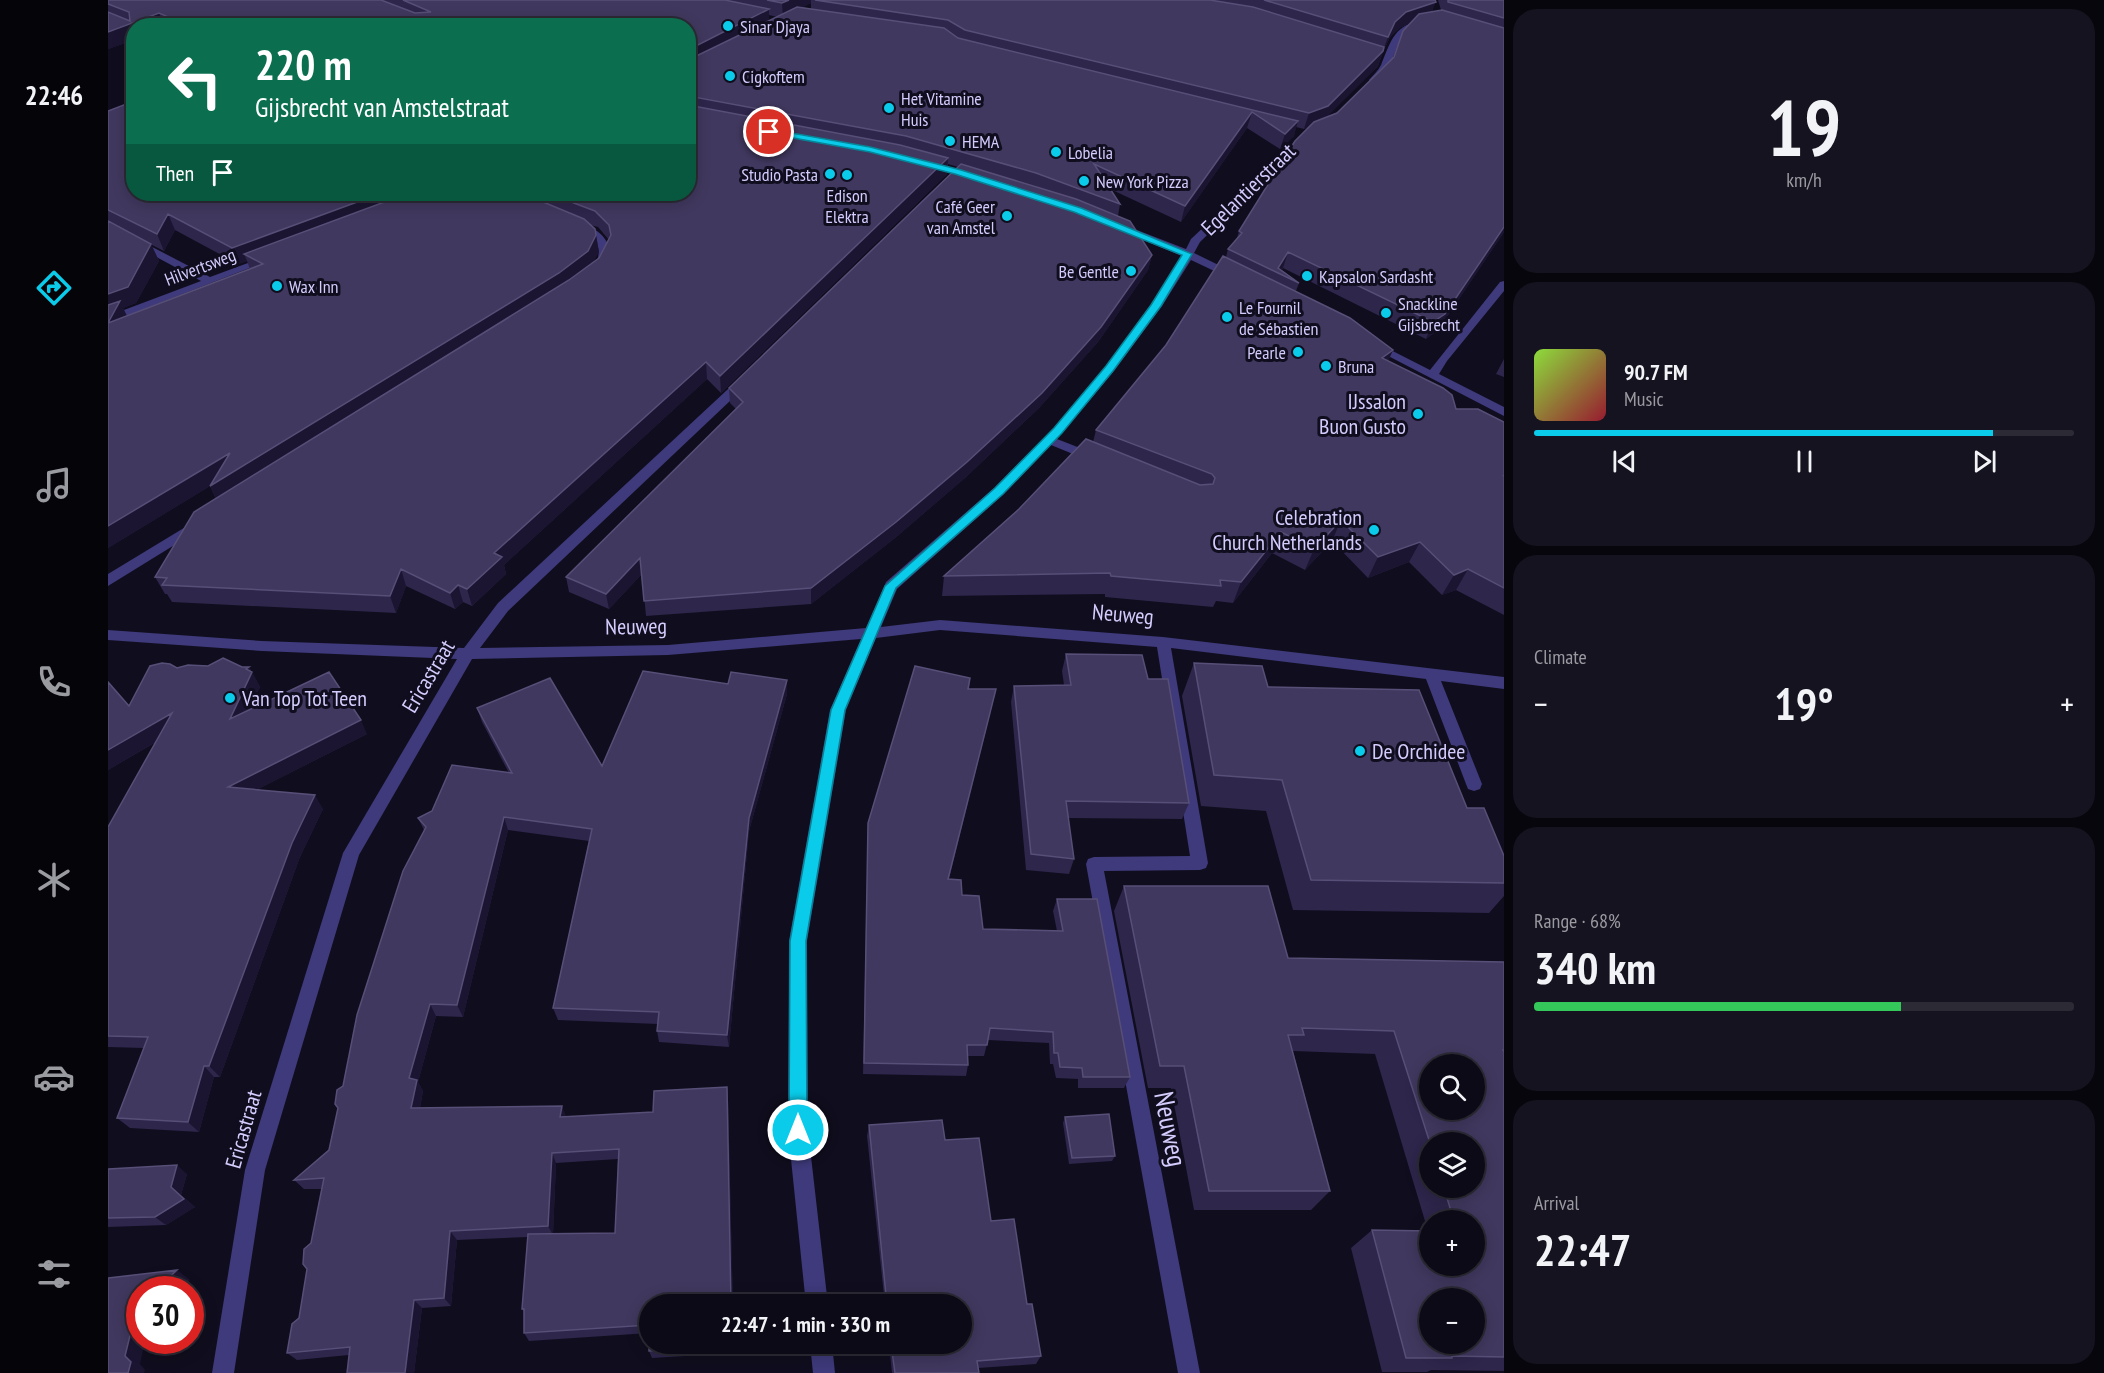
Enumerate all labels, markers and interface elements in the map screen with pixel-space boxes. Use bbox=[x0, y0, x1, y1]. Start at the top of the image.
place label: Sinar Djaya bbox=[740, 15, 810, 38]
marker: Sinar Djaya bbox=[721, 19, 735, 33]
text: 220 m bbox=[255, 37, 352, 92]
icon: left bbox=[156, 42, 234, 120]
place label: Cigkoftem bbox=[742, 65, 805, 88]
marker: Cigkoftem bbox=[723, 69, 737, 83]
text: 19 bbox=[1767, 77, 1841, 178]
text: 22:46 bbox=[25, 78, 83, 112]
place label: Het Vitamine Huis bbox=[901, 87, 982, 131]
text: Gijsbrecht van Amstelstraat bbox=[255, 90, 509, 124]
marker: Het Vitamine Huis bbox=[882, 101, 896, 115]
pin bbox=[743, 106, 794, 157]
icon: arrive bbox=[752, 115, 785, 148]
place label: HEMA bbox=[962, 130, 1000, 153]
marker: HEMA bbox=[943, 134, 957, 148]
street label: Egelantierstraat bbox=[1195, 137, 1301, 241]
place label: Lobelia bbox=[1068, 141, 1113, 164]
marker: Lobelia bbox=[1049, 145, 1063, 159]
icon: arrive bbox=[206, 156, 239, 189]
text: Then bbox=[156, 159, 194, 187]
place label: Studio Pasta bbox=[741, 163, 818, 186]
marker: Studio Pasta bbox=[823, 167, 837, 181]
text: km/h bbox=[1786, 167, 1822, 193]
marker: Edison Elektra bbox=[840, 168, 854, 182]
place label: New York Pizza bbox=[1096, 170, 1189, 193]
marker: New York Pizza bbox=[1077, 174, 1091, 188]
place label: Edison Elektra bbox=[825, 184, 869, 228]
place label: Café Geer van Amstel bbox=[927, 195, 996, 239]
marker: Café Geer van Amstel bbox=[1000, 209, 1014, 223]
street label: Hilvertsweg bbox=[161, 243, 239, 291]
place label: Be Gentle bbox=[1059, 260, 1119, 283]
marker: Be Gentle bbox=[1124, 264, 1138, 278]
place label: Kapsalon Sardasht bbox=[1319, 265, 1433, 288]
icon: directions bbox=[33, 267, 75, 309]
marker: Kapsalon Sardasht bbox=[1300, 269, 1314, 283]
place label: Wax Inn bbox=[289, 275, 338, 298]
marker: Wax Inn bbox=[270, 279, 284, 293]
place label: Snackline Gijsbrecht bbox=[1398, 292, 1460, 336]
place label: Le Fournil de Sébastien bbox=[1239, 296, 1318, 340]
marker: Snackline Gijsbrecht bbox=[1379, 306, 1393, 320]
marker: Le Fournil de Sébastien bbox=[1220, 310, 1234, 324]
place label: Pearle bbox=[1247, 341, 1286, 364]
marker: Pearle bbox=[1291, 345, 1305, 359]
place label: Bruna bbox=[1338, 355, 1374, 378]
text: 90.7 FM bbox=[1624, 358, 1688, 386]
marker: Bruna bbox=[1319, 359, 1333, 373]
text: Music bbox=[1624, 386, 1664, 412]
place label: IJssalon Buon Gusto bbox=[1319, 387, 1406, 440]
marker: IJssalon Buon Gusto bbox=[1411, 407, 1425, 421]
icon: previous bbox=[1608, 445, 1641, 478]
icon: pause bbox=[1788, 445, 1821, 478]
icon: next bbox=[1968, 445, 2001, 478]
icon: music bbox=[33, 464, 75, 506]
place label: Celebration Church Netherlands bbox=[1212, 503, 1362, 556]
marker: Celebration Church Netherlands bbox=[1367, 523, 1381, 537]
street label: Neuweg bbox=[1091, 597, 1155, 631]
street label: Neuweg bbox=[605, 611, 667, 641]
street label: Ericastraat bbox=[395, 634, 461, 718]
text: Climate bbox=[1534, 644, 1587, 670]
icon: phone bbox=[33, 661, 75, 703]
text: 19° bbox=[1774, 674, 1834, 732]
text: − bbox=[1534, 682, 1548, 725]
text: + bbox=[2060, 682, 2074, 725]
place label: Van Top Tot Teen bbox=[241, 684, 367, 712]
marker: Van Top Tot Teen bbox=[223, 691, 237, 705]
place label: De Orchidee bbox=[1372, 737, 1465, 765]
marker: De Orchidee bbox=[1353, 744, 1367, 758]
icon: climate bbox=[33, 859, 75, 901]
text: Range · 68% bbox=[1534, 908, 1621, 934]
text: 340 km bbox=[1534, 938, 1656, 996]
map controls bbox=[1419, 1054, 1485, 1354]
button: search bbox=[1419, 1054, 1485, 1120]
icon: car bbox=[33, 1056, 75, 1098]
street label: Ericastraat bbox=[219, 1087, 267, 1171]
street label: Neuweg bbox=[1147, 1089, 1195, 1169]
position arrow bbox=[766, 1098, 830, 1162]
button: layers bbox=[1419, 1132, 1485, 1198]
text: Arrival bbox=[1534, 1190, 1579, 1216]
button: + bbox=[1419, 1210, 1485, 1276]
text: 22:47 bbox=[1534, 1220, 1631, 1278]
icon: filters bbox=[33, 1253, 75, 1295]
speed limit sign: 30 bbox=[126, 1276, 204, 1354]
button: − bbox=[1419, 1288, 1485, 1354]
text: 22:47 · 1 min · 330 m bbox=[721, 1310, 890, 1338]

